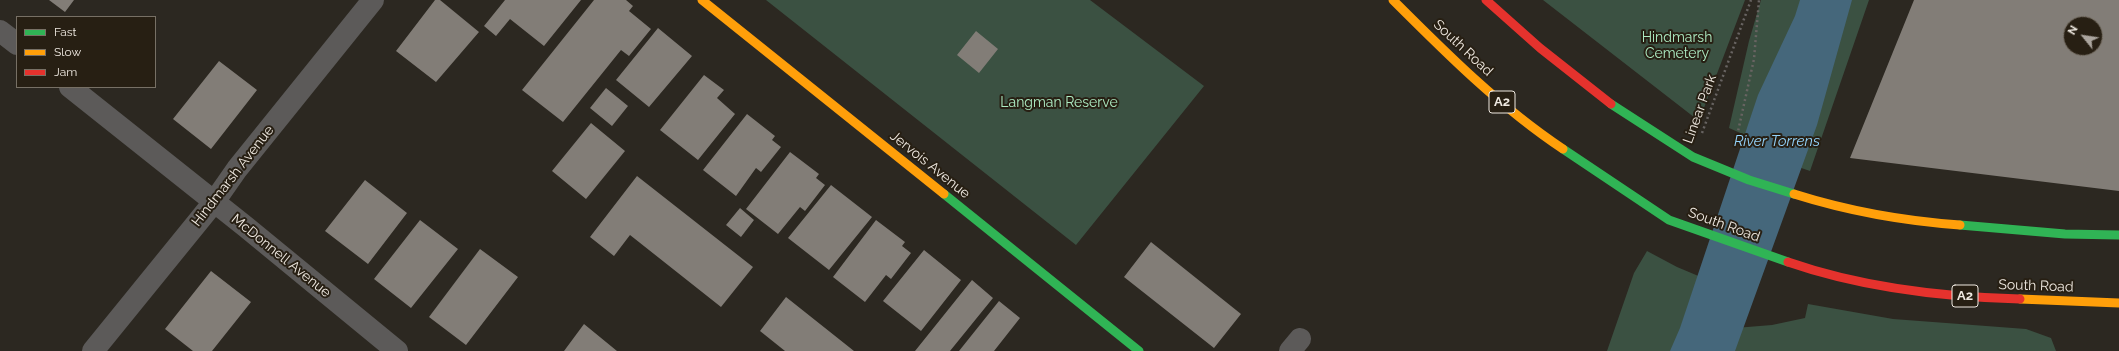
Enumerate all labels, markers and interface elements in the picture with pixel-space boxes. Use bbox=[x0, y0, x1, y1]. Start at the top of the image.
legend bbox=[16, 16, 156, 88]
street label: South Road bbox=[1430, 16, 1496, 80]
north arrow bbox=[2063, 16, 2103, 56]
text: N bbox=[2065, 23, 2081, 37]
text: Fast bbox=[54, 25, 77, 39]
park label: Hindmarsh Cemetery bbox=[1642, 30, 1712, 62]
text: Slow bbox=[54, 45, 81, 59]
text: Jam bbox=[54, 65, 77, 79]
street label: Linear Park bbox=[1680, 72, 1720, 146]
road number: A2 bbox=[1489, 91, 1515, 113]
park label: Langman Reserve bbox=[1000, 95, 1118, 111]
street label: Hindmarsh Avenue bbox=[188, 122, 278, 230]
street label: Jervois Avenue bbox=[887, 128, 973, 202]
water label: River Torrens bbox=[1734, 132, 1820, 150]
street label: South Road bbox=[1686, 204, 1762, 246]
street label: McDonnell Avenue bbox=[228, 211, 334, 301]
street label: South Road bbox=[1998, 276, 2074, 296]
road number: A2 bbox=[1952, 285, 1978, 307]

